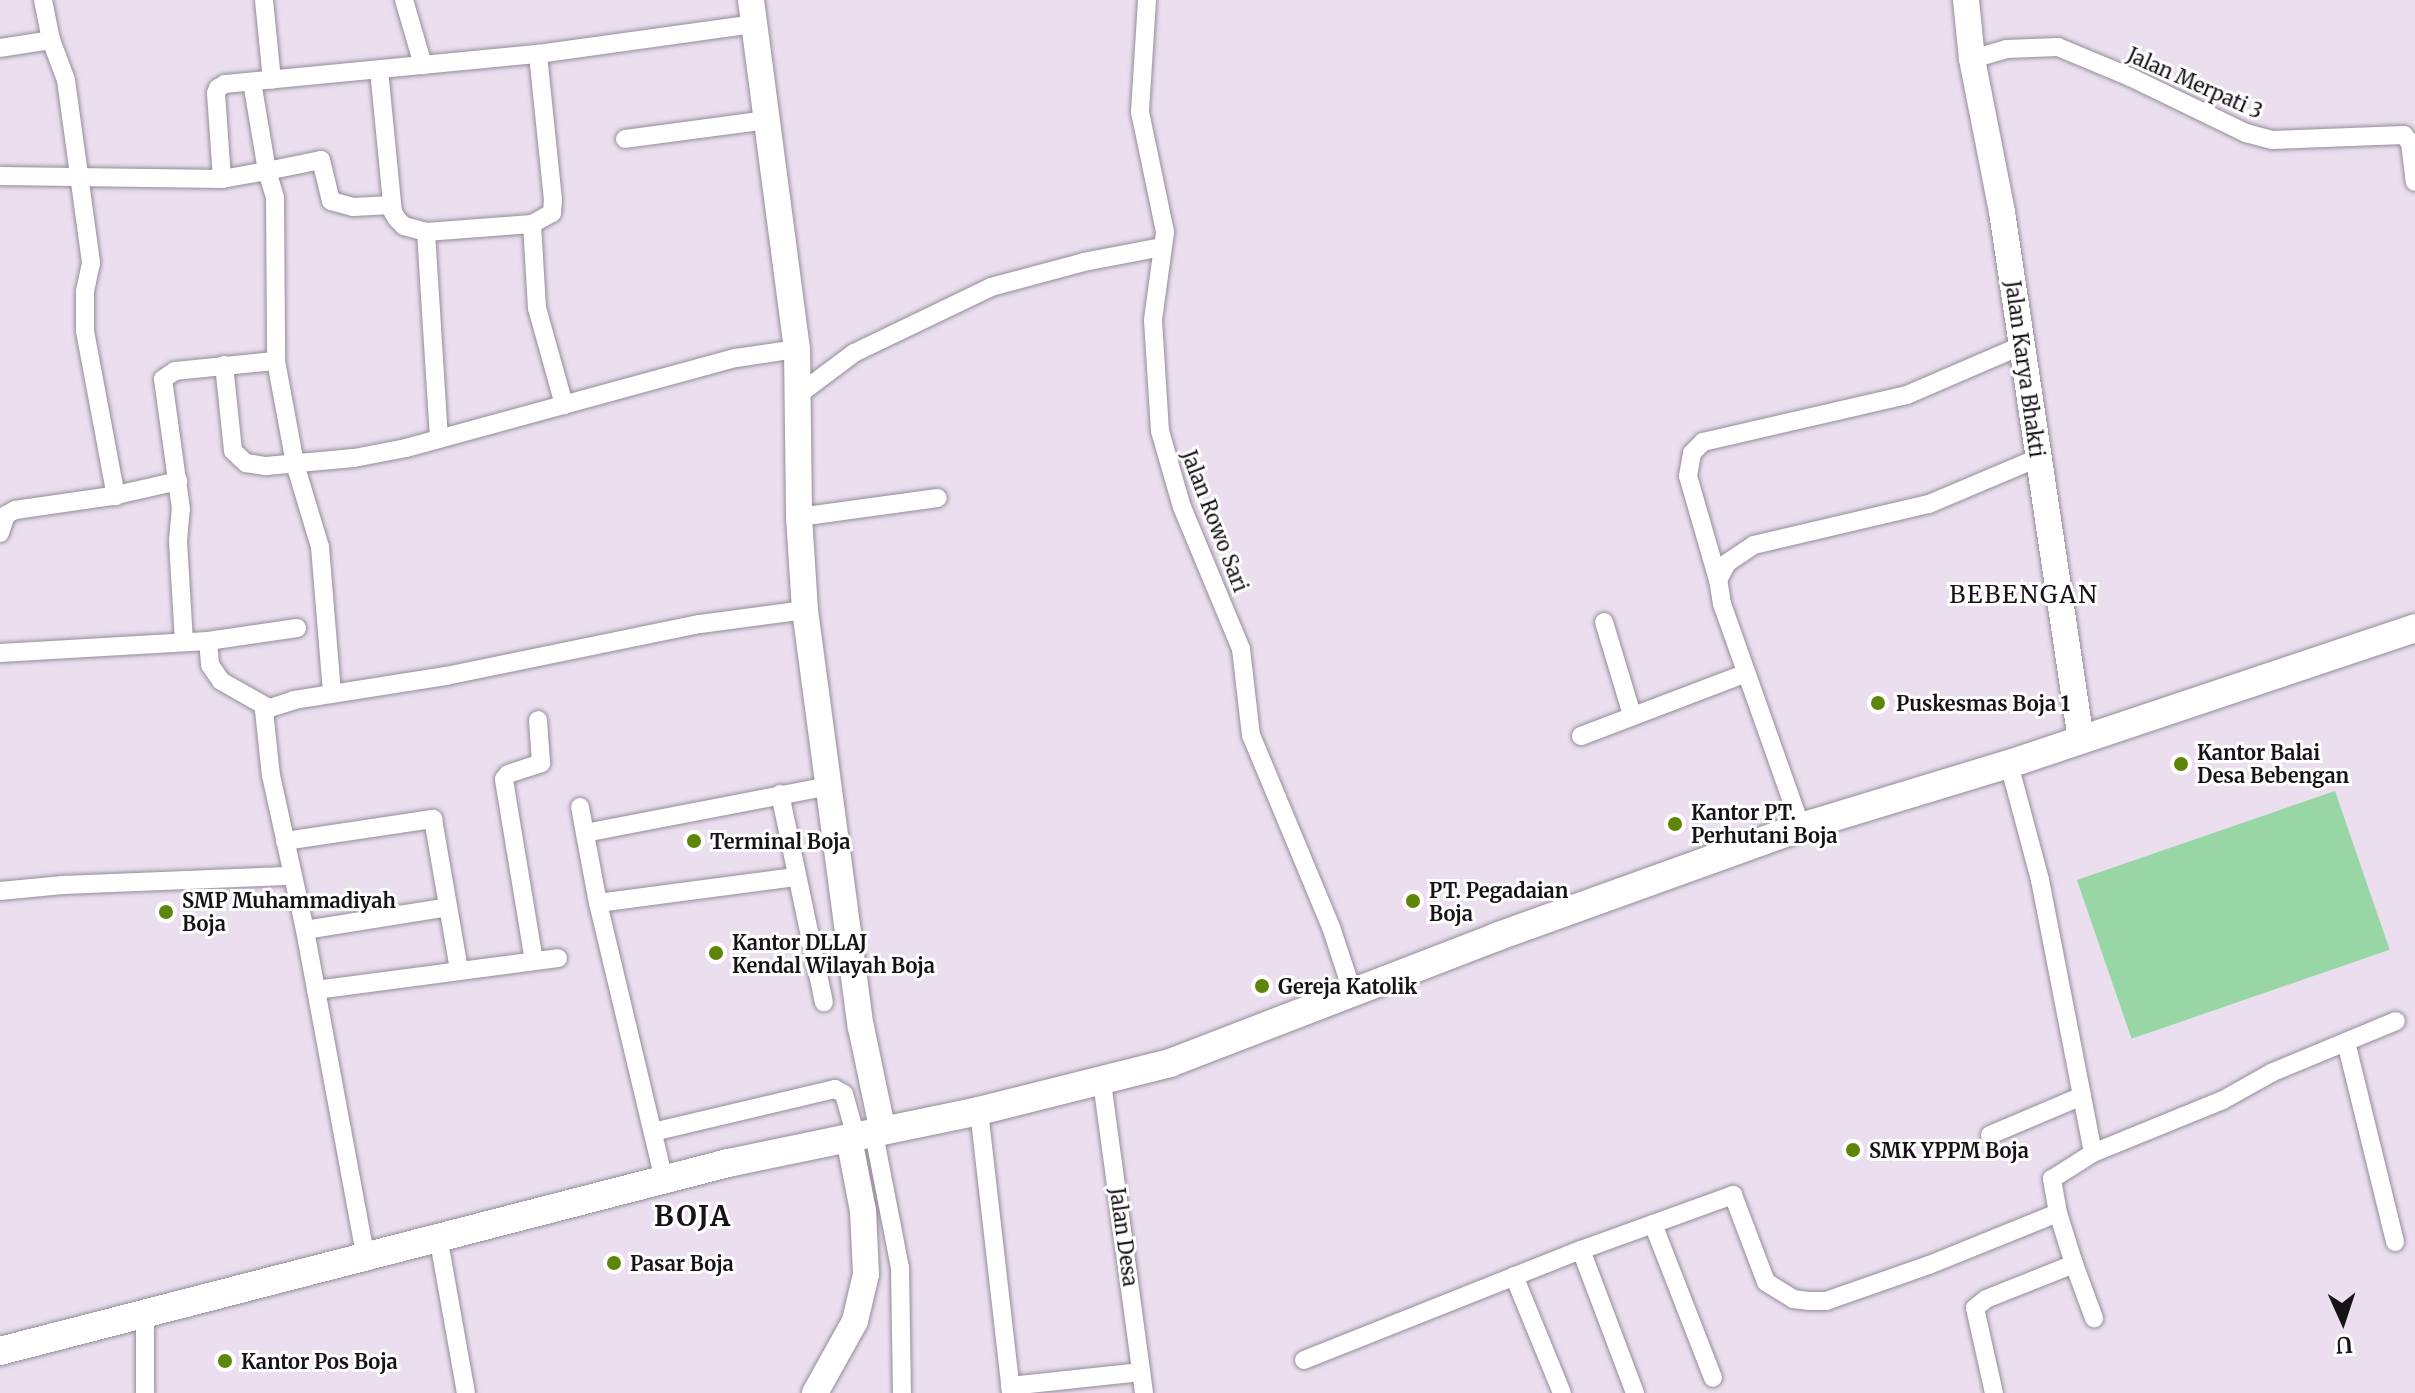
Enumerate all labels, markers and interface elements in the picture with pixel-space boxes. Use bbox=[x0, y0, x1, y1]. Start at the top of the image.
street label: Jalan Merpati 3 bbox=[2124, 42, 2266, 124]
street label: Jalan Karya Bhakti bbox=[2001, 279, 2049, 459]
street label: Jalan Rowo Sari bbox=[1177, 447, 1253, 595]
district label: BEBENGAN bbox=[1949, 581, 2099, 609]
place label: Puskesmas Boja 1 bbox=[1896, 691, 2070, 715]
marker: Puskesmas Boja 1 bbox=[1867, 692, 1889, 714]
place label: Kantor Balai Desa Bebengan bbox=[2197, 740, 2349, 787]
marker: Kantor Balai Desa Bebengan bbox=[2172, 755, 2190, 773]
place label: Kantor PT. Perhutani Boja bbox=[1691, 800, 1837, 847]
marker: Kantor PT. Perhutani Boja bbox=[1666, 815, 1684, 833]
place label: Terminal Boja bbox=[710, 829, 851, 853]
marker: Terminal Boja bbox=[685, 832, 703, 850]
place label: PT. Pegadaian Boja bbox=[1429, 878, 1568, 925]
place label: SMP Muhammadiyah Boja bbox=[182, 888, 396, 935]
marker: PT. Pegadaian Boja bbox=[1404, 892, 1422, 910]
marker: SMP Muhammadiyah Boja bbox=[157, 903, 175, 921]
place label: Kantor DLLAJ Kendal Wilayah Boja bbox=[732, 930, 935, 977]
marker: Kantor DLLAJ Kendal Wilayah Boja bbox=[707, 944, 725, 962]
place label: Gereja Katolik bbox=[1278, 974, 1417, 998]
marker: Gereja Katolik bbox=[1253, 977, 1271, 995]
place label: SMK YPPM Boja bbox=[1869, 1138, 2029, 1162]
marker: SMK YPPM Boja bbox=[1844, 1141, 1862, 1159]
street label: Jalan Desa bbox=[1105, 1186, 1143, 1288]
district label: BOJA bbox=[654, 1199, 732, 1233]
place label: Pasar Boja bbox=[630, 1251, 734, 1275]
marker: Pasar Boja bbox=[605, 1254, 623, 1272]
north arrow bbox=[2303, 1281, 2383, 1361]
text: U bbox=[2335, 1331, 2353, 1359]
place label: Kantor Pos Boja bbox=[241, 1349, 398, 1373]
marker: Kantor Pos Boja bbox=[216, 1352, 234, 1370]

